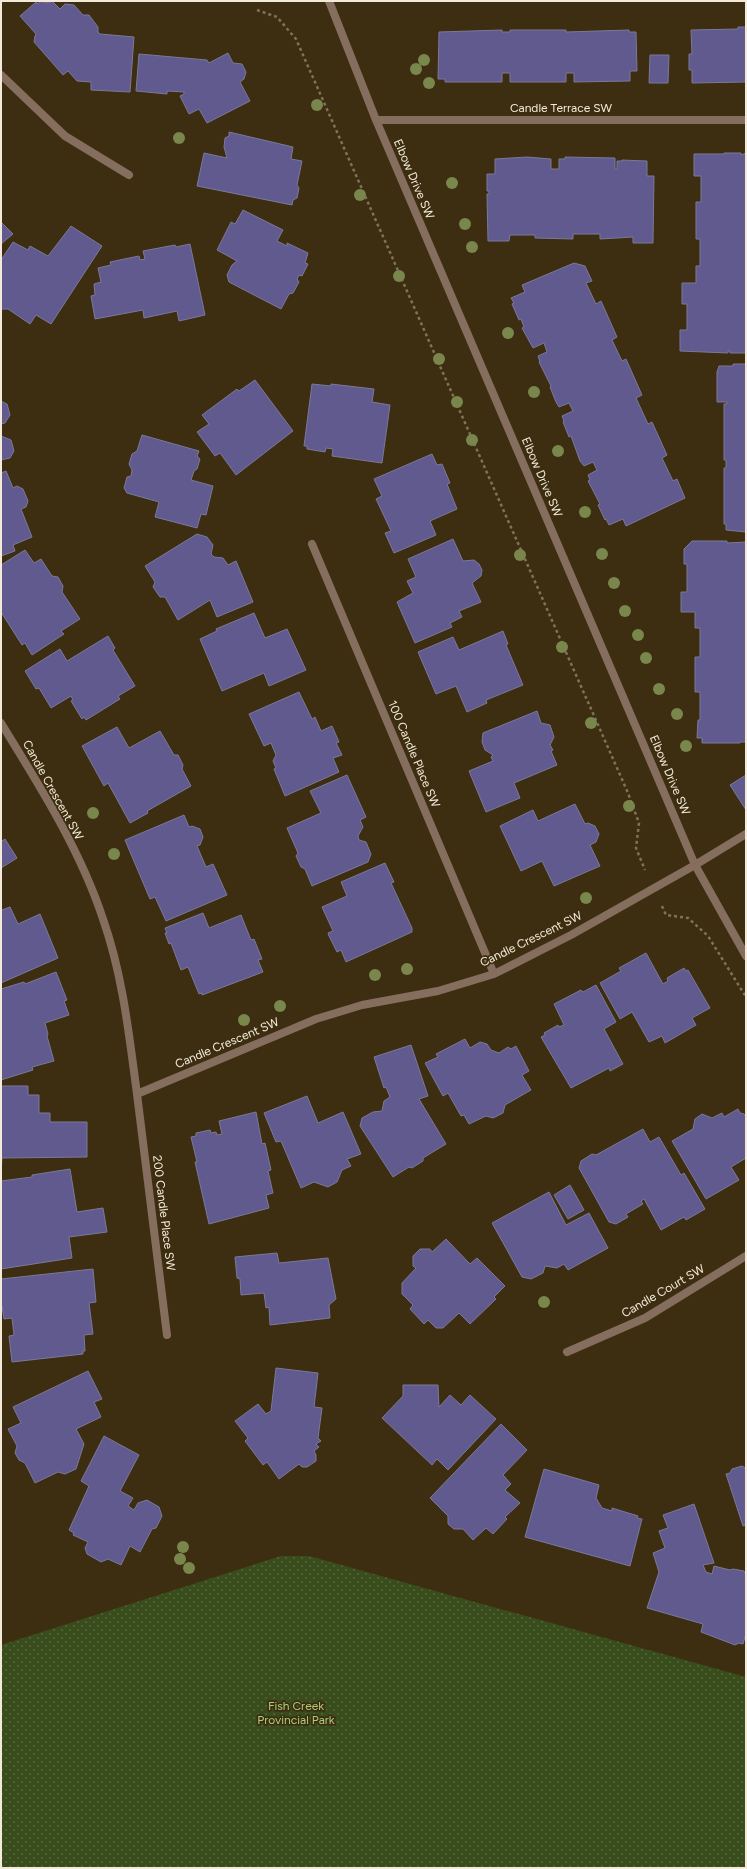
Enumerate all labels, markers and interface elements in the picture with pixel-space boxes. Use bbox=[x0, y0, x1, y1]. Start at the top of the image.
street label: Candle Terrace SW bbox=[510, 101, 613, 115]
street label: Elbow Drive SW bbox=[391, 137, 437, 222]
street label: Elbow Drive SW bbox=[519, 435, 565, 520]
street label: 100 Candle Place SW bbox=[385, 699, 443, 810]
street label: Elbow Drive SW bbox=[647, 733, 693, 818]
street label: Candle Crescent SW bbox=[20, 738, 86, 843]
street label: Candle Crescent SW bbox=[478, 908, 585, 970]
street label: Candle Crescent SW bbox=[173, 1015, 282, 1071]
street label: 200 Candle Place SW bbox=[150, 1154, 178, 1272]
street label: Candle Court SW bbox=[619, 1261, 707, 1320]
park label: Fish Creek Provincial Park bbox=[257, 1699, 335, 1727]

